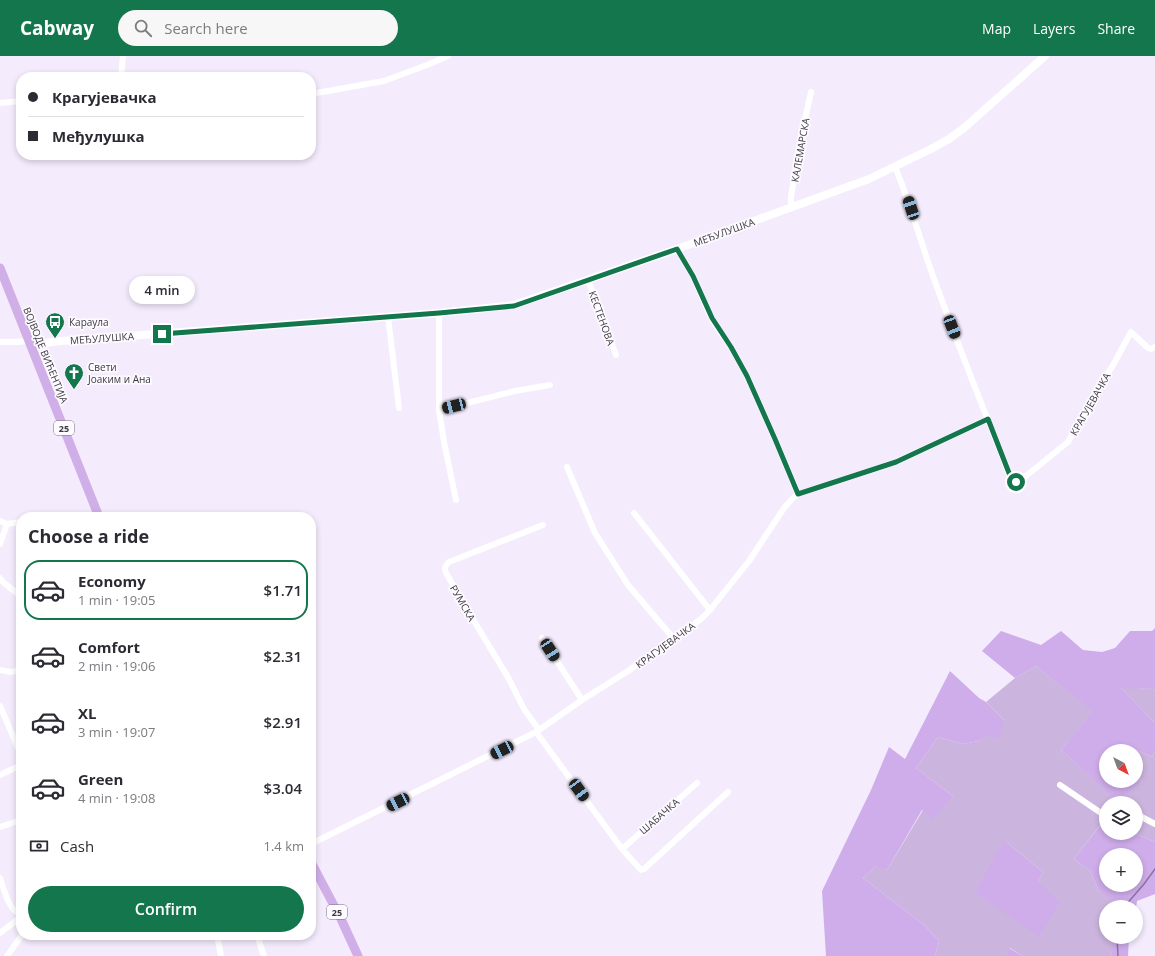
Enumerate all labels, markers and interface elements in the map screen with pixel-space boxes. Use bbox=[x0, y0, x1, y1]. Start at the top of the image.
search box bbox=[118, 10, 398, 46]
text: Cabway bbox=[20, 15, 94, 41]
icon: search bbox=[132, 17, 154, 39]
text: Search here bbox=[164, 18, 248, 38]
text: Map bbox=[982, 19, 1011, 38]
text: Layers bbox=[1033, 19, 1075, 38]
text: Share bbox=[1097, 19, 1135, 38]
text: Крагујевачка bbox=[52, 87, 156, 107]
street label: КАЛЕМАРСКА bbox=[787, 116, 813, 183]
text: Међулушка bbox=[52, 126, 145, 146]
car bbox=[902, 195, 920, 221]
street label: МЕЂУЛУШКА bbox=[692, 214, 757, 250]
callout: 4 min bbox=[129, 276, 195, 304]
text: 4 min bbox=[144, 281, 180, 299]
street label: КЕСТЕНОВА bbox=[586, 289, 619, 348]
street label: ВОЈВОДЕ ВИЋЕНТИЈА bbox=[20, 305, 72, 406]
bus stop icon: Караула bbox=[44, 311, 66, 339]
car bbox=[942, 314, 962, 340]
place label: Караула bbox=[69, 315, 109, 329]
route end bbox=[153, 325, 171, 343]
street label: МЕЂУЛУШКА bbox=[70, 329, 135, 347]
place label: Свети Јоаким и Ана bbox=[87, 360, 151, 386]
church icon: Свети Јоаким и Ана bbox=[63, 362, 85, 390]
street label: КРАГУЈЕВАЧКА bbox=[1066, 370, 1114, 438]
car bbox=[441, 397, 467, 415]
road number: 25 bbox=[54, 421, 74, 435]
route start bbox=[1007, 473, 1025, 491]
text: Choose a ride bbox=[28, 524, 149, 548]
text: Economy bbox=[78, 571, 146, 591]
icon: car bbox=[30, 572, 66, 608]
text: $1.71 bbox=[264, 580, 302, 600]
street label: РУМСКА bbox=[447, 582, 479, 624]
text: 1 min · 19:05 bbox=[78, 591, 155, 609]
street label: КРАГУЈЕВАЧКА bbox=[632, 618, 698, 671]
text: Comfort bbox=[78, 637, 140, 657]
car bbox=[538, 637, 562, 663]
icon: car bbox=[30, 638, 66, 674]
text: $2.31 bbox=[264, 646, 302, 666]
text: 2 min · 19:06 bbox=[78, 657, 155, 675]
text: XL bbox=[78, 703, 96, 723]
icon: car bbox=[30, 704, 66, 740]
text: $2.91 bbox=[264, 712, 302, 732]
text: 3 min · 19:07 bbox=[78, 723, 155, 741]
car bbox=[489, 739, 515, 761]
north arrow bbox=[1099, 744, 1143, 788]
map controls bbox=[1099, 744, 1143, 944]
text: Green bbox=[78, 769, 123, 789]
icon: car bbox=[30, 770, 66, 806]
car bbox=[567, 777, 591, 803]
text: $3.04 bbox=[264, 778, 302, 798]
text: 4 min · 19:08 bbox=[78, 789, 155, 807]
car bbox=[385, 791, 411, 813]
street label: ШАБАЧКА bbox=[636, 794, 682, 837]
button: layers bbox=[1099, 796, 1143, 840]
icon: cash bbox=[28, 835, 50, 857]
text: Cash bbox=[60, 836, 94, 856]
text: 1.4 km bbox=[263, 837, 304, 855]
button: + bbox=[1099, 848, 1143, 892]
button: Confirm bbox=[28, 886, 304, 932]
button: − bbox=[1099, 900, 1143, 944]
road number: 25 bbox=[327, 905, 347, 919]

